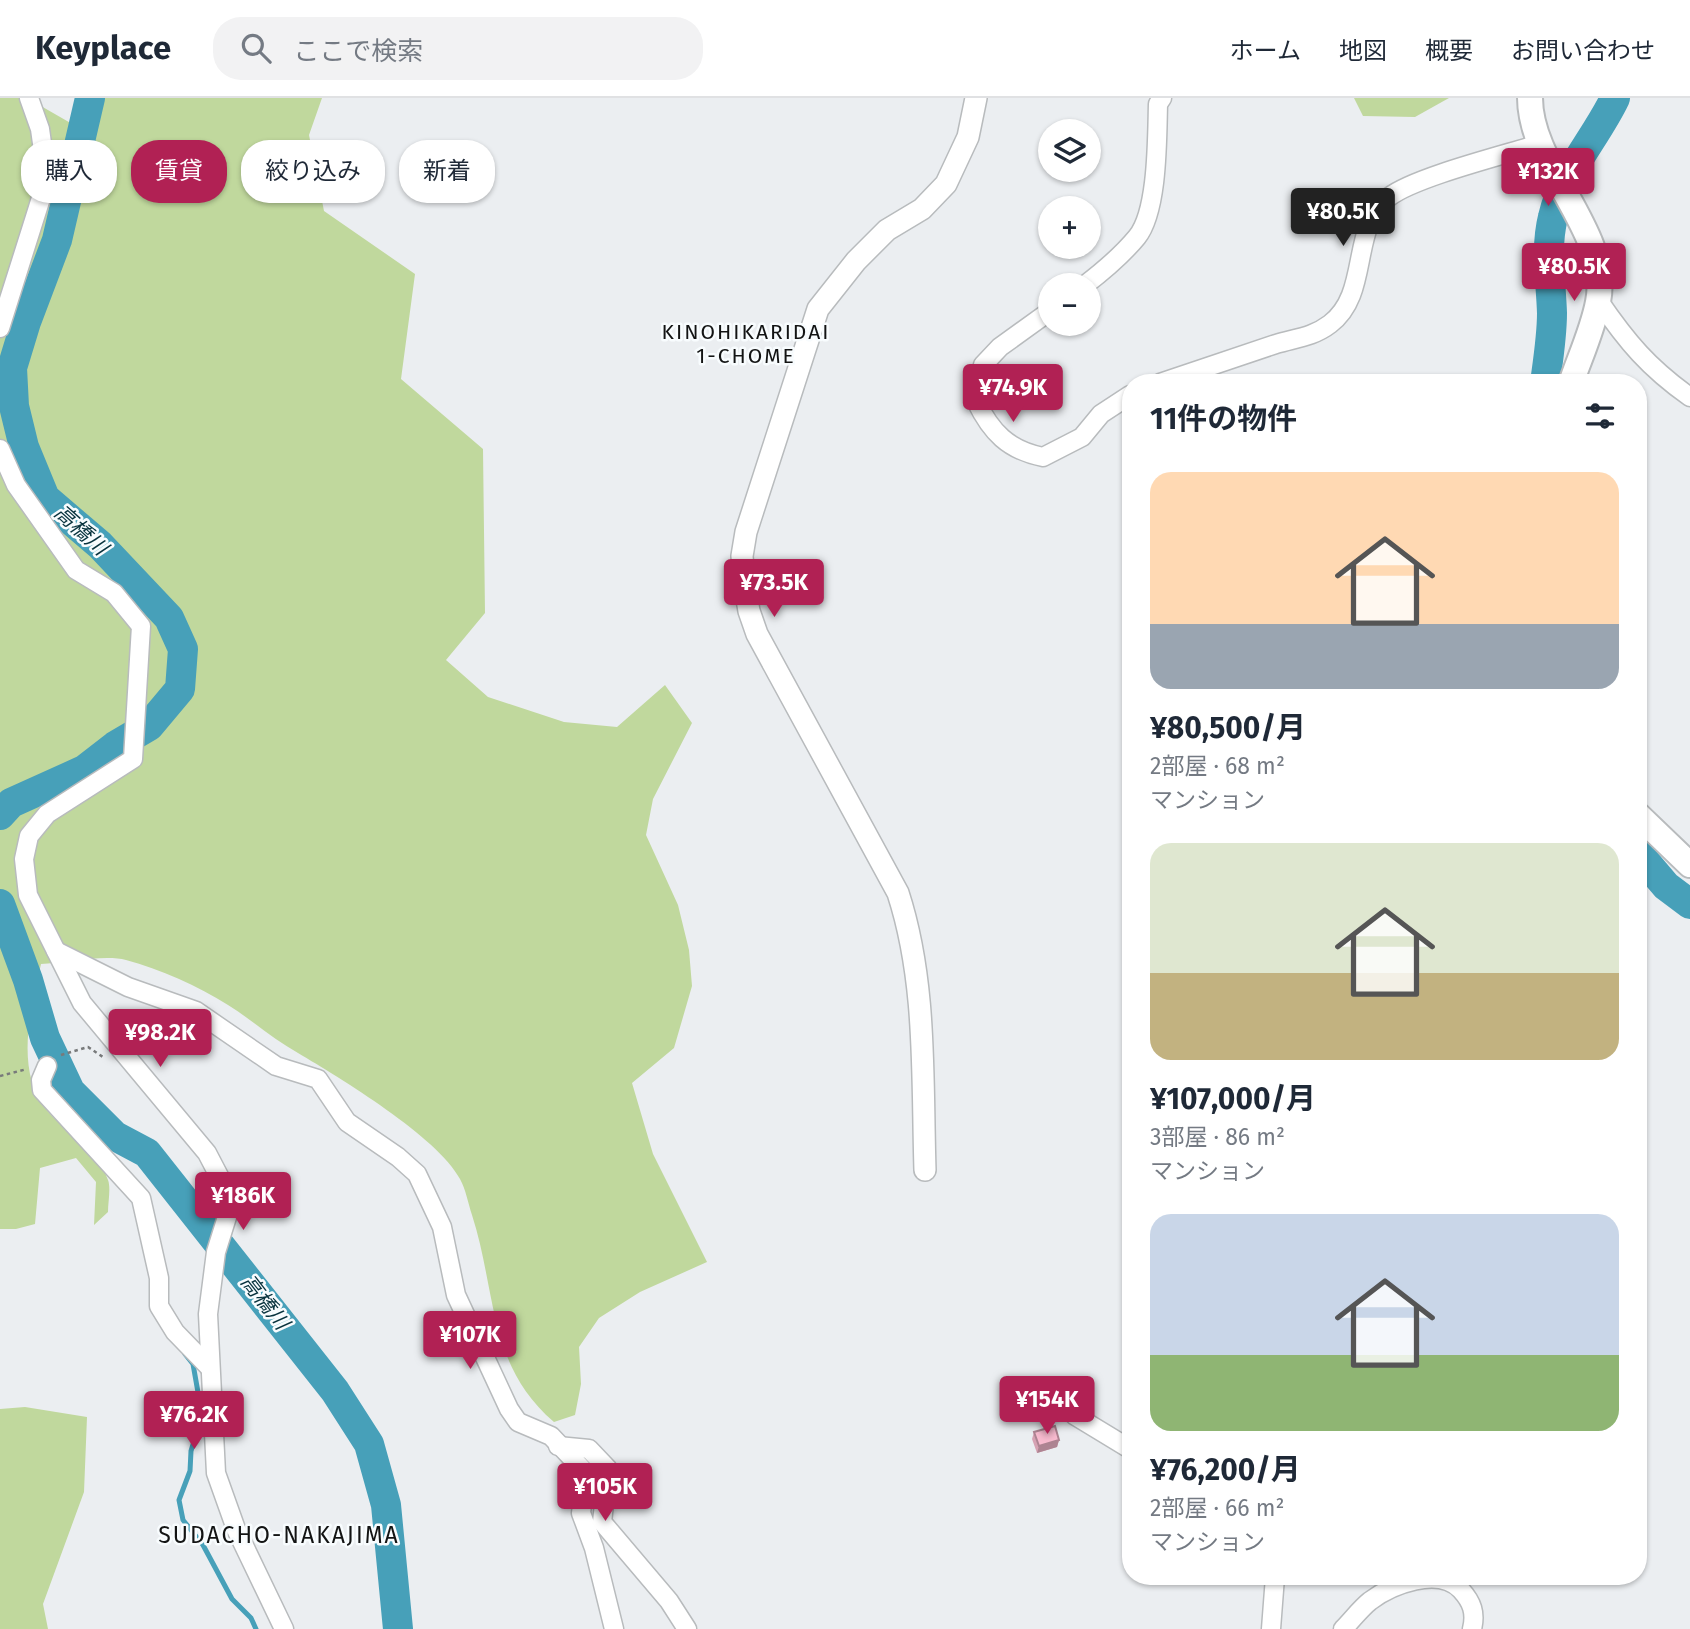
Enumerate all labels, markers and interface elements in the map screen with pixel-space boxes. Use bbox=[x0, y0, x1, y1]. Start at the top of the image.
search box bbox=[213, 17, 703, 80]
text: Keyplace bbox=[35, 28, 171, 68]
icon: search bbox=[237, 29, 275, 67]
text: ここで検索 bbox=[293, 36, 423, 67]
text: ホーム bbox=[1230, 37, 1301, 65]
text: 地図 bbox=[1339, 37, 1387, 65]
text: 概要 bbox=[1425, 37, 1473, 65]
text: お問い合わせ bbox=[1511, 37, 1655, 65]
map controls bbox=[1038, 119, 1101, 336]
button: layers bbox=[1038, 119, 1101, 182]
chip: 購入 bbox=[21, 140, 117, 203]
chip: 賃貸 bbox=[131, 140, 227, 203]
chip: 絞り込み bbox=[241, 140, 385, 203]
chip: 新着 bbox=[399, 140, 495, 203]
pin: ¥132K bbox=[1499, 148, 1597, 208]
text: ¥132K bbox=[1517, 157, 1579, 185]
pin: ¥80.5K bbox=[1286, 188, 1400, 248]
button: + bbox=[1038, 196, 1101, 259]
text: ¥80.5K bbox=[1307, 197, 1379, 225]
pin: ¥80.5K bbox=[1517, 244, 1631, 303]
text: ¥80.5K bbox=[1538, 252, 1610, 280]
button: − bbox=[1038, 273, 1101, 336]
district label: KINOHIKARIDAI 1-CHOME bbox=[662, 319, 830, 369]
pin: ¥74.9K bbox=[956, 364, 1070, 424]
text: ¥74.9K bbox=[979, 373, 1047, 401]
icon: filters bbox=[1581, 397, 1619, 435]
text: 11件の物件 bbox=[1150, 401, 1297, 437]
water label: 高橋川 bbox=[49, 499, 115, 562]
icon: home bbox=[1322, 518, 1448, 644]
pin: ¥73.5K bbox=[717, 560, 831, 619]
text: ¥73.5K bbox=[740, 568, 808, 596]
text: ¥80,500/月 bbox=[1150, 710, 1306, 746]
text: 2部屋 · 68 m² bbox=[1150, 752, 1285, 780]
text: マンション bbox=[1150, 786, 1265, 814]
icon: home bbox=[1322, 889, 1448, 1015]
pin: ¥98.2K bbox=[103, 1010, 217, 1069]
text: ¥98.2K bbox=[125, 1018, 195, 1046]
text: ¥107,000/月 bbox=[1150, 1081, 1316, 1117]
text: 3部屋 · 86 m² bbox=[1150, 1123, 1285, 1151]
text: マンション bbox=[1150, 1157, 1265, 1185]
pin: ¥186K bbox=[194, 1172, 292, 1232]
text: ¥186K bbox=[211, 1181, 275, 1209]
icon: home bbox=[1322, 1260, 1448, 1386]
water label: 高橋川 bbox=[235, 1269, 296, 1336]
pin: ¥107K bbox=[421, 1312, 519, 1371]
text: ¥107K bbox=[439, 1320, 501, 1348]
pin: ¥154K bbox=[998, 1376, 1096, 1436]
text: ¥154K bbox=[1016, 1385, 1078, 1413]
pin: ¥76.2K bbox=[137, 1392, 251, 1451]
text: ¥76.2K bbox=[160, 1400, 228, 1428]
text: ¥76,200/月 bbox=[1150, 1452, 1301, 1488]
pin: ¥105K bbox=[556, 1464, 654, 1523]
text: ¥105K bbox=[573, 1472, 637, 1500]
text: 2部屋 · 66 m² bbox=[1150, 1494, 1285, 1522]
district label: SUDACHO-NAKAJIMA bbox=[158, 1521, 400, 1549]
text: マンション bbox=[1150, 1528, 1265, 1556]

